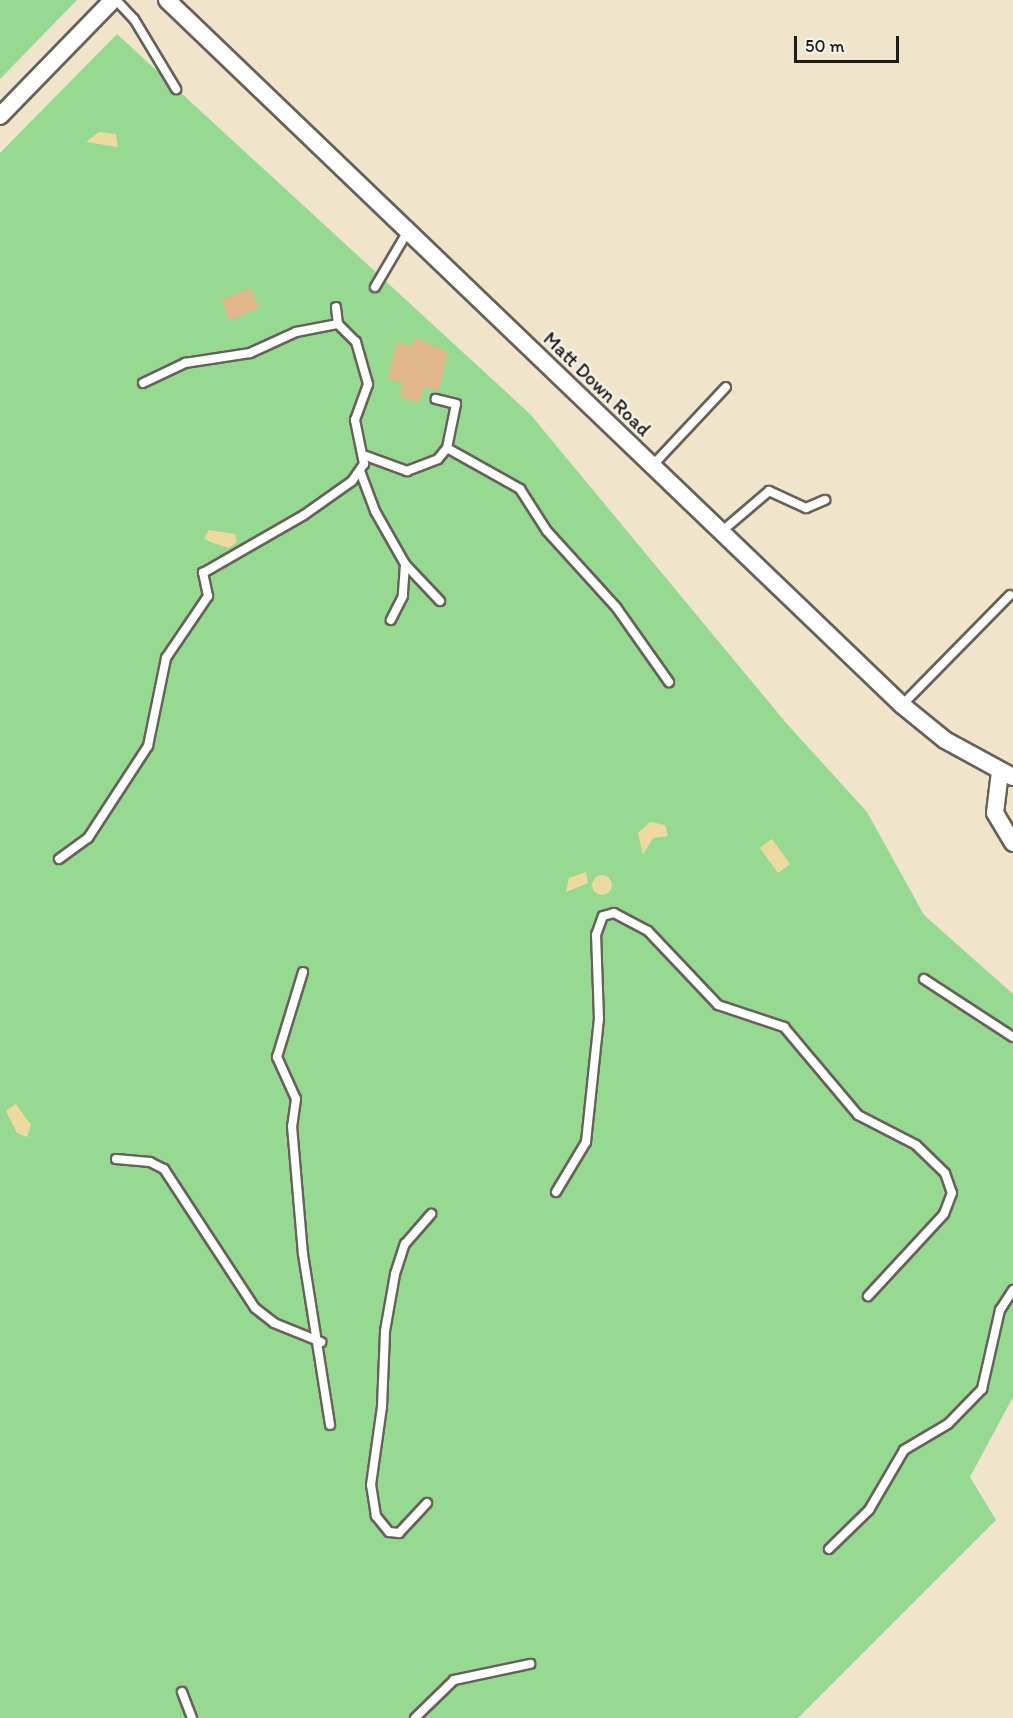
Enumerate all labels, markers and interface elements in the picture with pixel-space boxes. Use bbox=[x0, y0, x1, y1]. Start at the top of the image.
scale bar bbox=[797, 24, 902, 62]
text: 50 m bbox=[805, 35, 845, 57]
street label: Matt Down Road bbox=[538, 327, 656, 441]

